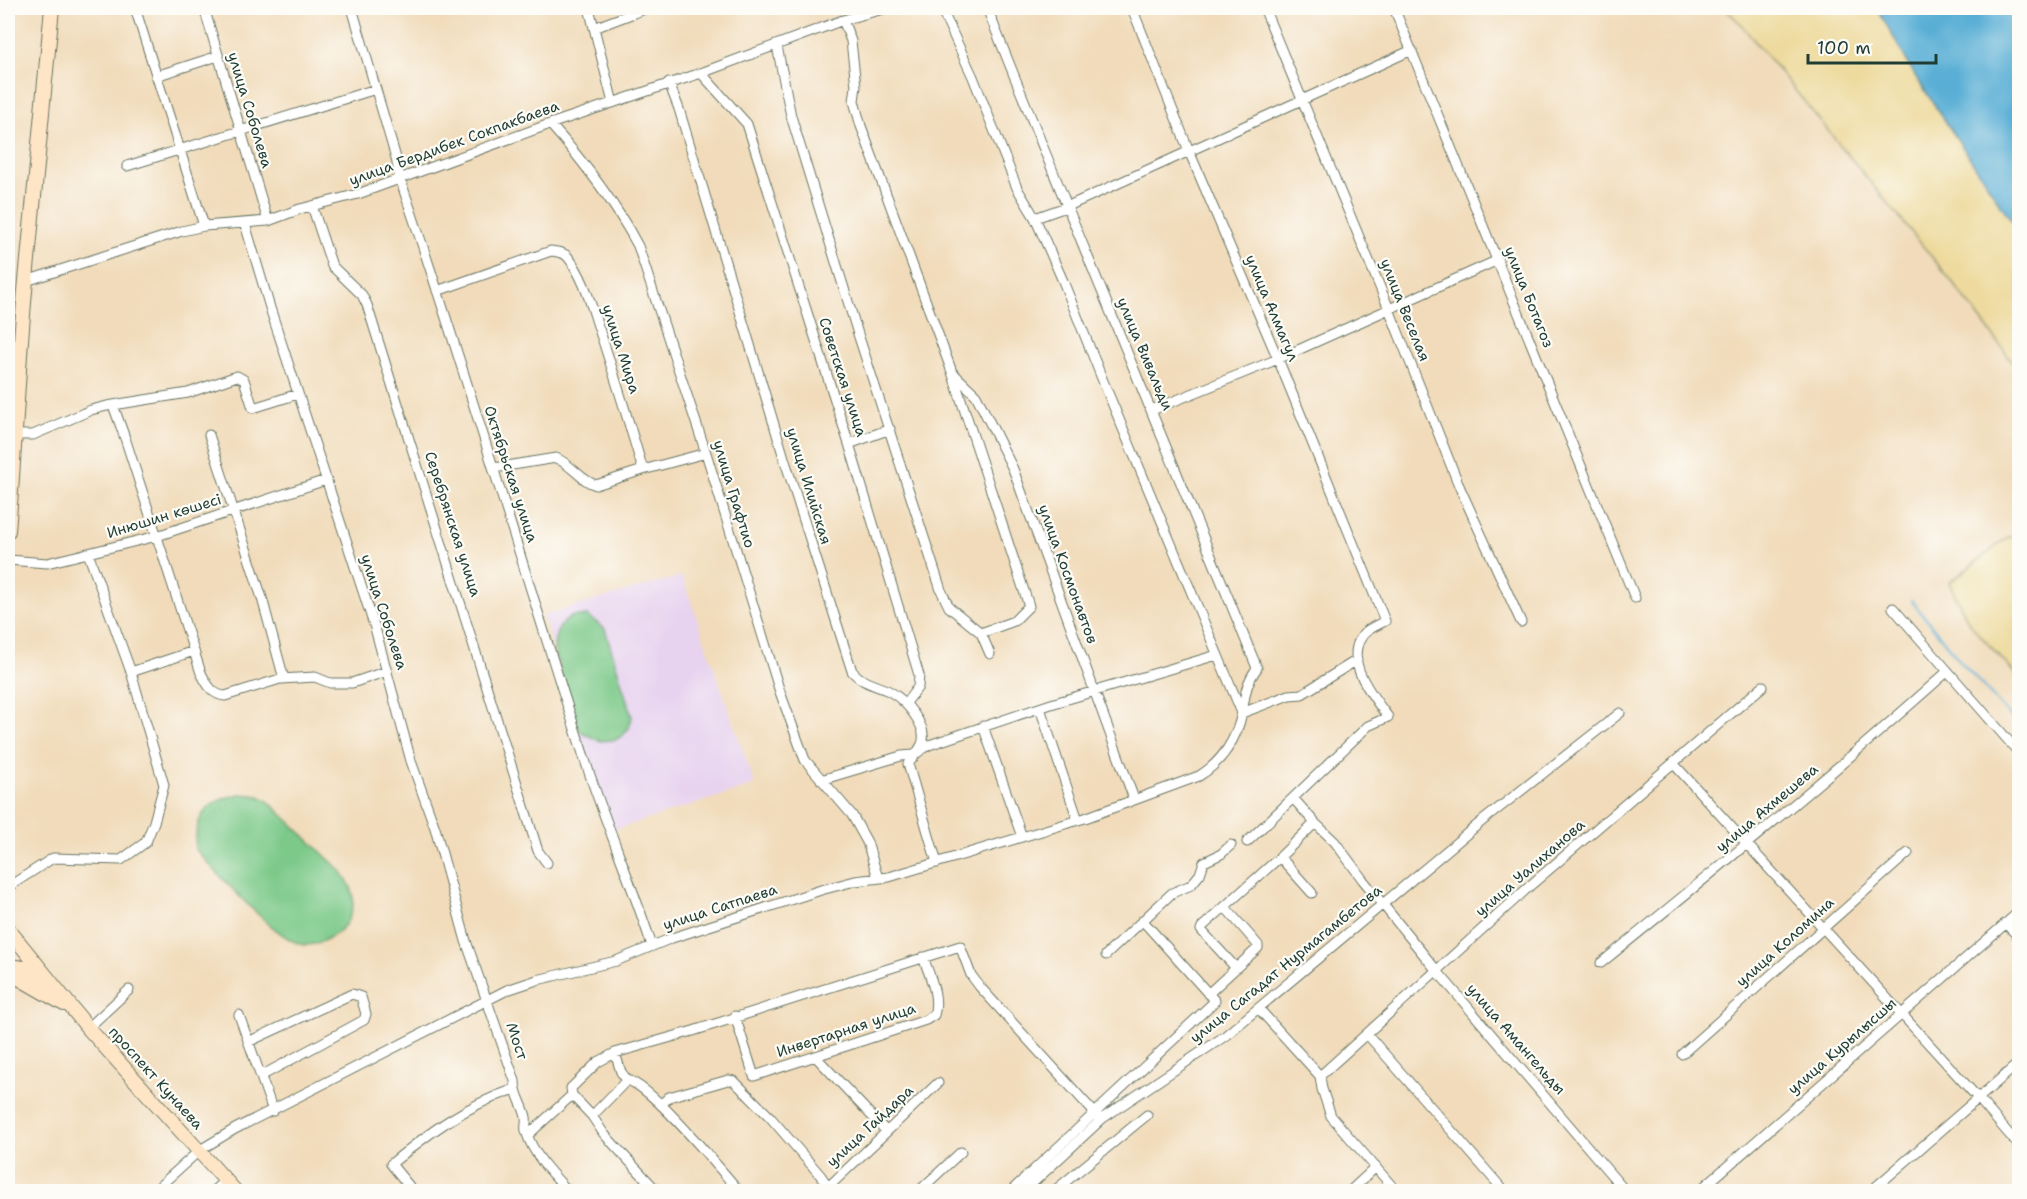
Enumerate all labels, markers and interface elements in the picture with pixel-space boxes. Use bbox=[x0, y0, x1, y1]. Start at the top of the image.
scale bar bbox=[1808, 27, 1936, 65]
text: 100 m bbox=[1817, 36, 1871, 60]
street label: улица Соболева bbox=[223, 50, 277, 171]
street label: улица Бердибек Сокпакбаева bbox=[346, 95, 562, 190]
street label: улица Ботагоз bbox=[1500, 243, 1558, 351]
street label: улица Алмагул bbox=[1241, 252, 1304, 365]
street label: улица Веселая bbox=[1375, 256, 1435, 364]
street label: улица Вивальди bbox=[1112, 294, 1178, 414]
street label: улица Мира bbox=[597, 302, 645, 397]
street label: Советская улица bbox=[814, 315, 872, 440]
street label: Октябрьская улица bbox=[479, 403, 543, 546]
street label: улица Илийская bbox=[782, 425, 836, 547]
street label: улица Графтио bbox=[708, 438, 760, 550]
street label: Серебрянская улица bbox=[420, 449, 486, 600]
street label: Инюшин көшесі bbox=[104, 489, 224, 543]
street label: улица Космонавтов bbox=[1034, 502, 1103, 646]
street label: улица Соболева bbox=[356, 552, 412, 673]
street label: улица Ахмешева bbox=[1712, 759, 1823, 857]
street label: улица Уалиханова bbox=[1471, 814, 1589, 921]
street label: улица Сатпаева bbox=[660, 879, 780, 935]
street label: улица Сагадат Нурмагамбетова bbox=[1186, 880, 1387, 1048]
street label: улица Коломина bbox=[1732, 892, 1839, 991]
street label: улица Амангельды bbox=[1462, 979, 1570, 1099]
street label: улица Курылысшы bbox=[1783, 993, 1901, 1099]
street label: Инвертарная улица bbox=[774, 998, 919, 1062]
street label: Мост bbox=[501, 1020, 533, 1063]
street label: проспект Кунаева bbox=[104, 1022, 208, 1134]
street label: улица Гайдара bbox=[822, 1080, 918, 1171]

